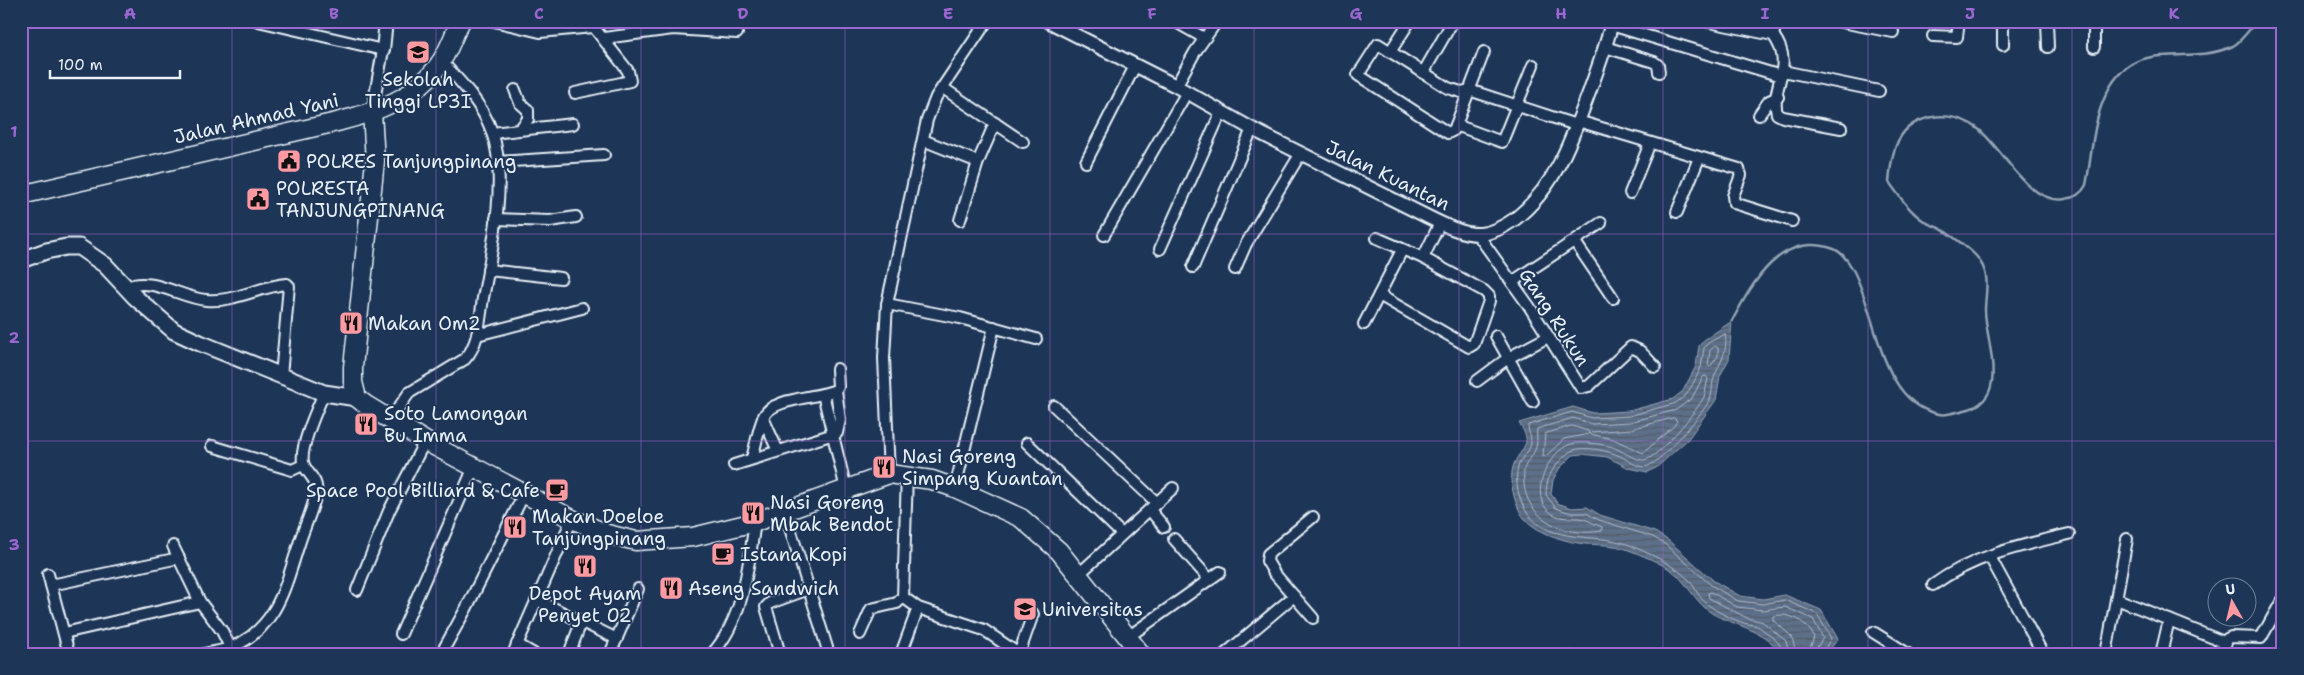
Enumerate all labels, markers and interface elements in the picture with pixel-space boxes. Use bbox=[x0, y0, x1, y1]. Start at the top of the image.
text: A bbox=[124, 3, 136, 24]
text: B bbox=[329, 3, 339, 24]
text: C bbox=[534, 3, 544, 24]
text: D bbox=[737, 3, 749, 24]
text: E bbox=[943, 3, 953, 24]
text: F bbox=[1147, 3, 1157, 24]
text: G bbox=[1350, 3, 1363, 24]
text: H bbox=[1555, 3, 1567, 24]
text: I bbox=[1761, 3, 1770, 24]
text: J bbox=[1965, 3, 1975, 24]
text: K bbox=[2169, 3, 2180, 24]
school or university icon: Sekolah Tinggi LP3I bbox=[405, 39, 431, 65]
scale bar bbox=[50, 48, 180, 80]
text: 100 m bbox=[58, 55, 103, 75]
place label: Sekolah Tinggi LP3I bbox=[365, 67, 471, 114]
street label: Jalan Ahmad Yani bbox=[171, 87, 341, 150]
text: 1 bbox=[10, 121, 18, 142]
street label: Jalan Kuantan bbox=[1322, 135, 1454, 216]
public building icon: POLRES Tanjungpinang bbox=[276, 148, 302, 174]
place label: POLRES Tanjungpinang bbox=[306, 149, 516, 174]
place label: POLRESTA TANJUNGPINANG bbox=[276, 176, 445, 223]
public building icon: POLRESTA TANJUNGPINANG bbox=[245, 186, 271, 212]
street label: Gang Rukun bbox=[1514, 263, 1596, 371]
restaurant icon: Makan Om2 bbox=[338, 310, 364, 336]
place label: Makan Om2 bbox=[368, 311, 481, 336]
text: 2 bbox=[8, 327, 20, 348]
place label: Soto Lamongan Bu Imma bbox=[384, 401, 528, 448]
restaurant icon: Soto Lamongan Bu Imma bbox=[353, 411, 379, 437]
place label: Nasi Goreng Simpang Kuantan bbox=[902, 444, 1063, 491]
restaurant icon: Nasi Goreng Simpang Kuantan bbox=[871, 454, 897, 480]
cafe icon: Space Pool Billiard & Cafe bbox=[544, 477, 570, 503]
place label: Space Pool Billiard & Cafe bbox=[306, 478, 540, 503]
place label: Nasi Goreng Mbak Bendot bbox=[770, 490, 893, 537]
restaurant icon: Nasi Goreng Mbak Bendot bbox=[740, 500, 766, 526]
place label: Makan Doeloe Tanjungpinang bbox=[532, 504, 666, 551]
restaurant icon: Makan Doeloe Tanjungpinang bbox=[502, 514, 528, 540]
text: 3 bbox=[8, 534, 20, 555]
cafe icon: Istana Kopi bbox=[710, 541, 736, 567]
place label: Istana Kopi bbox=[740, 542, 847, 567]
restaurant icon: Depot Ayam Penyet 02 bbox=[572, 553, 598, 579]
restaurant icon: Aseng Sandwich bbox=[658, 575, 684, 601]
place label: Aseng Sandwich bbox=[688, 576, 839, 601]
north arrow bbox=[2206, 578, 2256, 628]
text: U bbox=[2224, 580, 2236, 599]
place label: Depot Ayam Penyet 02 bbox=[529, 581, 641, 628]
school or university icon: Universitas bbox=[1012, 596, 1038, 622]
place label: Universitas bbox=[1042, 597, 1143, 622]

